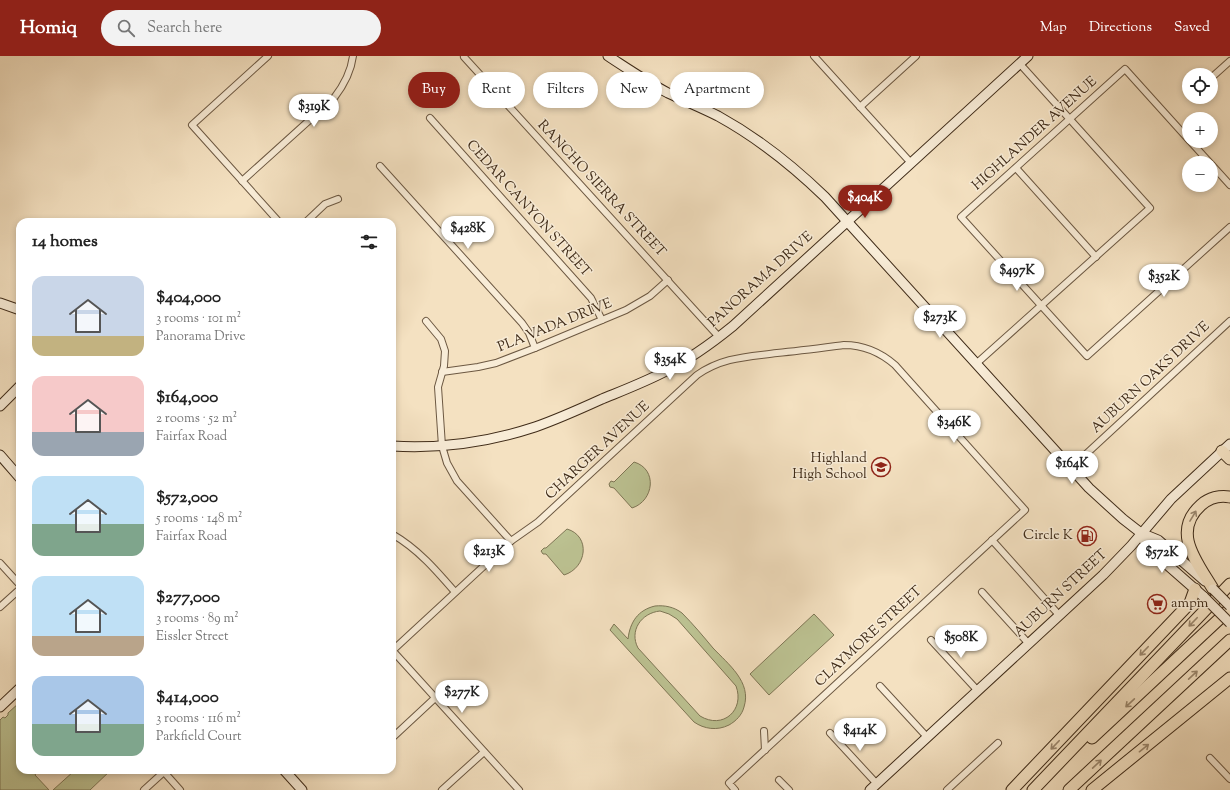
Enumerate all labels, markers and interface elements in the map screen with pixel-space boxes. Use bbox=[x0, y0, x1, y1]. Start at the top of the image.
search box bbox=[101, 10, 381, 46]
text: Homiq bbox=[20, 15, 77, 42]
icon: search bbox=[115, 17, 137, 39]
text: Search here bbox=[147, 18, 222, 39]
text: Map bbox=[1040, 18, 1067, 38]
text: Directions bbox=[1089, 18, 1152, 38]
text: Saved bbox=[1174, 18, 1210, 38]
map controls bbox=[1182, 68, 1218, 192]
button: locate bbox=[1182, 68, 1218, 104]
chip: Buy bbox=[408, 72, 460, 108]
chip: Rent bbox=[468, 72, 525, 108]
chip: Filters bbox=[533, 72, 598, 108]
chip: New bbox=[606, 72, 662, 108]
chip: Apartment bbox=[670, 72, 764, 108]
street label: HIGHLANDER AVENUE bbox=[968, 72, 1102, 196]
pin: $319K bbox=[286, 94, 342, 128]
text: $319K bbox=[298, 98, 330, 116]
button: + bbox=[1182, 112, 1218, 148]
street label: RANCHO SIERRA STREET bbox=[532, 116, 670, 262]
street label: CEDAR CANYON STREET bbox=[461, 136, 595, 282]
button: − bbox=[1182, 156, 1218, 192]
pin: $404K bbox=[837, 185, 893, 219]
text: $404K bbox=[847, 189, 883, 207]
pin: $428K bbox=[440, 216, 496, 250]
text: $428K bbox=[450, 220, 486, 238]
street label: PANORAMA DRIVE bbox=[704, 227, 818, 333]
text: 14 homes bbox=[32, 230, 98, 254]
icon: filters bbox=[358, 231, 380, 253]
pin: $497K bbox=[989, 258, 1045, 292]
text: $497K bbox=[999, 262, 1035, 280]
pin: $352K bbox=[1136, 264, 1192, 298]
text: $352K bbox=[1148, 268, 1180, 286]
text: $404,000 bbox=[156, 286, 221, 310]
icon: home bbox=[64, 292, 112, 340]
street label: PLA VADA DRIVE bbox=[495, 294, 616, 358]
pin: $273K bbox=[912, 305, 968, 339]
text: $273K bbox=[923, 309, 957, 327]
text: 3 rooms · 101 m² bbox=[156, 310, 241, 328]
street label: AUBURN OAKS DRIVE bbox=[1087, 317, 1215, 438]
text: Panorama Drive bbox=[156, 328, 245, 346]
pin: $354K bbox=[642, 347, 698, 381]
text: $354K bbox=[654, 351, 686, 369]
text: $164,000 bbox=[156, 386, 218, 410]
icon: home bbox=[64, 392, 112, 440]
street label: CHARGER AVENUE bbox=[541, 397, 655, 505]
text: 2 rooms · 52 m² bbox=[156, 410, 237, 428]
pin: $346K bbox=[926, 410, 982, 444]
text: $346K bbox=[937, 414, 971, 432]
text: Fairfax Road bbox=[156, 428, 227, 446]
place label: Highland High School bbox=[792, 449, 867, 485]
pin: $164K bbox=[1044, 451, 1100, 485]
text: $164K bbox=[1055, 455, 1089, 473]
school or university icon: Highland High School bbox=[870, 456, 892, 478]
text: $572,000 bbox=[156, 486, 218, 510]
icon: home bbox=[64, 492, 112, 540]
text: 5 rooms · 148 m² bbox=[156, 510, 242, 528]
one-way arrow bbox=[1189, 511, 1197, 522]
fuel station icon: Circle K bbox=[1076, 525, 1098, 547]
place label: Circle K bbox=[1023, 526, 1073, 546]
text: Fairfax Road bbox=[156, 528, 227, 546]
pin: $213K bbox=[461, 539, 517, 573]
pin: $572K bbox=[1134, 540, 1190, 574]
text: $213K bbox=[473, 543, 505, 561]
text: $572K bbox=[1145, 544, 1179, 562]
street label: AUBURN STREET bbox=[1010, 545, 1112, 643]
street label: CLAYMORE STREET bbox=[811, 582, 927, 692]
text: $277,000 bbox=[156, 586, 220, 610]
icon: home bbox=[64, 592, 112, 640]
supermarket icon: ampm bbox=[1146, 593, 1168, 615]
place label: ampm bbox=[1171, 594, 1209, 614]
text: 3 rooms · 89 m² bbox=[156, 610, 239, 628]
one-way arrow bbox=[1188, 617, 1198, 627]
pin: $508K bbox=[933, 625, 989, 659]
text: Eissler Street bbox=[156, 628, 229, 646]
text: $508K bbox=[944, 629, 978, 647]
one-way arrow bbox=[1140, 646, 1149, 656]
one-way arrow bbox=[1188, 670, 1198, 680]
pin: $277K bbox=[434, 680, 490, 714]
text: $277K bbox=[444, 684, 480, 702]
text: $414,000 bbox=[156, 686, 219, 710]
icon: home bbox=[64, 692, 112, 740]
one-way arrow bbox=[1125, 698, 1135, 707]
text: 3 rooms · 116 m² bbox=[156, 710, 241, 728]
pin: $414K bbox=[832, 718, 888, 752]
text: $414K bbox=[843, 722, 877, 740]
text: Parkfield Court bbox=[156, 728, 242, 746]
one-way arrow bbox=[1050, 740, 1060, 750]
one-way arrow bbox=[1138, 743, 1149, 752]
one-way arrow bbox=[1092, 759, 1102, 768]

